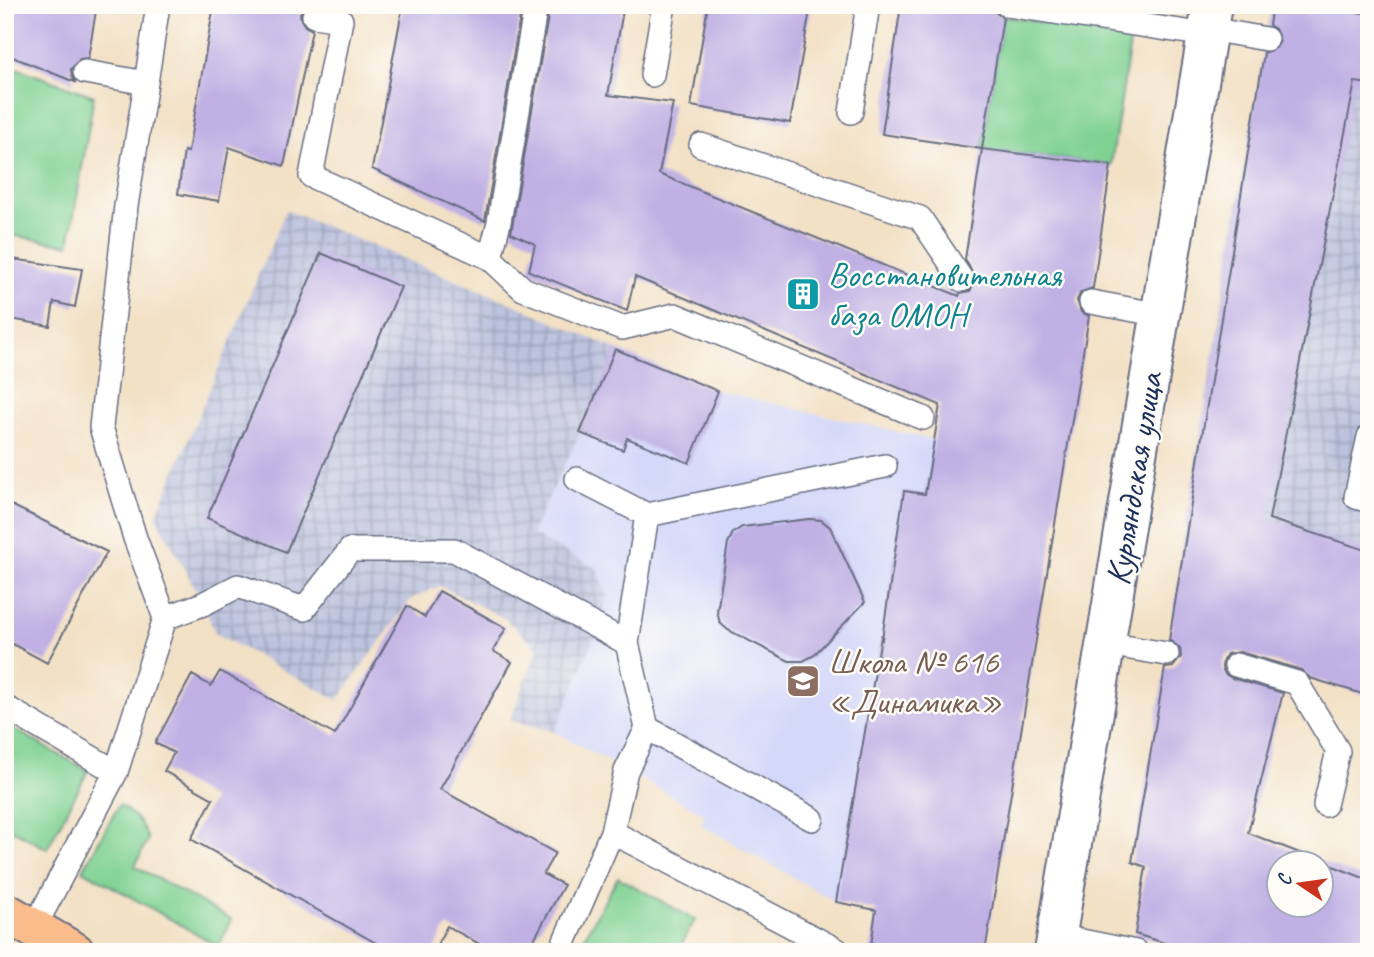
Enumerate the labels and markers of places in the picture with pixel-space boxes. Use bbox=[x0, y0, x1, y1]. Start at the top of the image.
place label: Восстановительная база ОМОН bbox=[828, 252, 1063, 337]
building icon: Восстановительная база ОМОН bbox=[784, 275, 822, 313]
place label: Школа № 616 «Динамика» bbox=[828, 639, 1002, 724]
school or university icon: Школа № 616 «Динамика» bbox=[784, 662, 822, 700]

